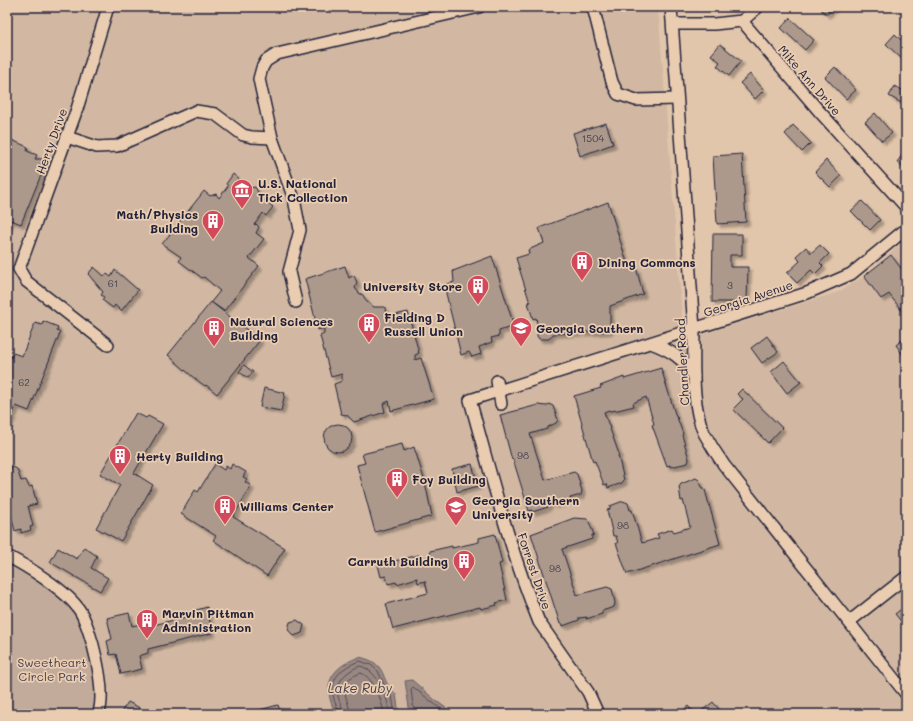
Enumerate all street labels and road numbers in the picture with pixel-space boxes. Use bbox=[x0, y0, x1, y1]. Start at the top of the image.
street label: Mike Ann Drive bbox=[775, 42, 845, 118]
street label: Herty Drive bbox=[32, 106, 70, 176]
street label: Georgia Avenue bbox=[701, 276, 795, 320]
street label: Chandler Road bbox=[672, 318, 692, 406]
street label: Forrest Drive bbox=[514, 531, 556, 611]

